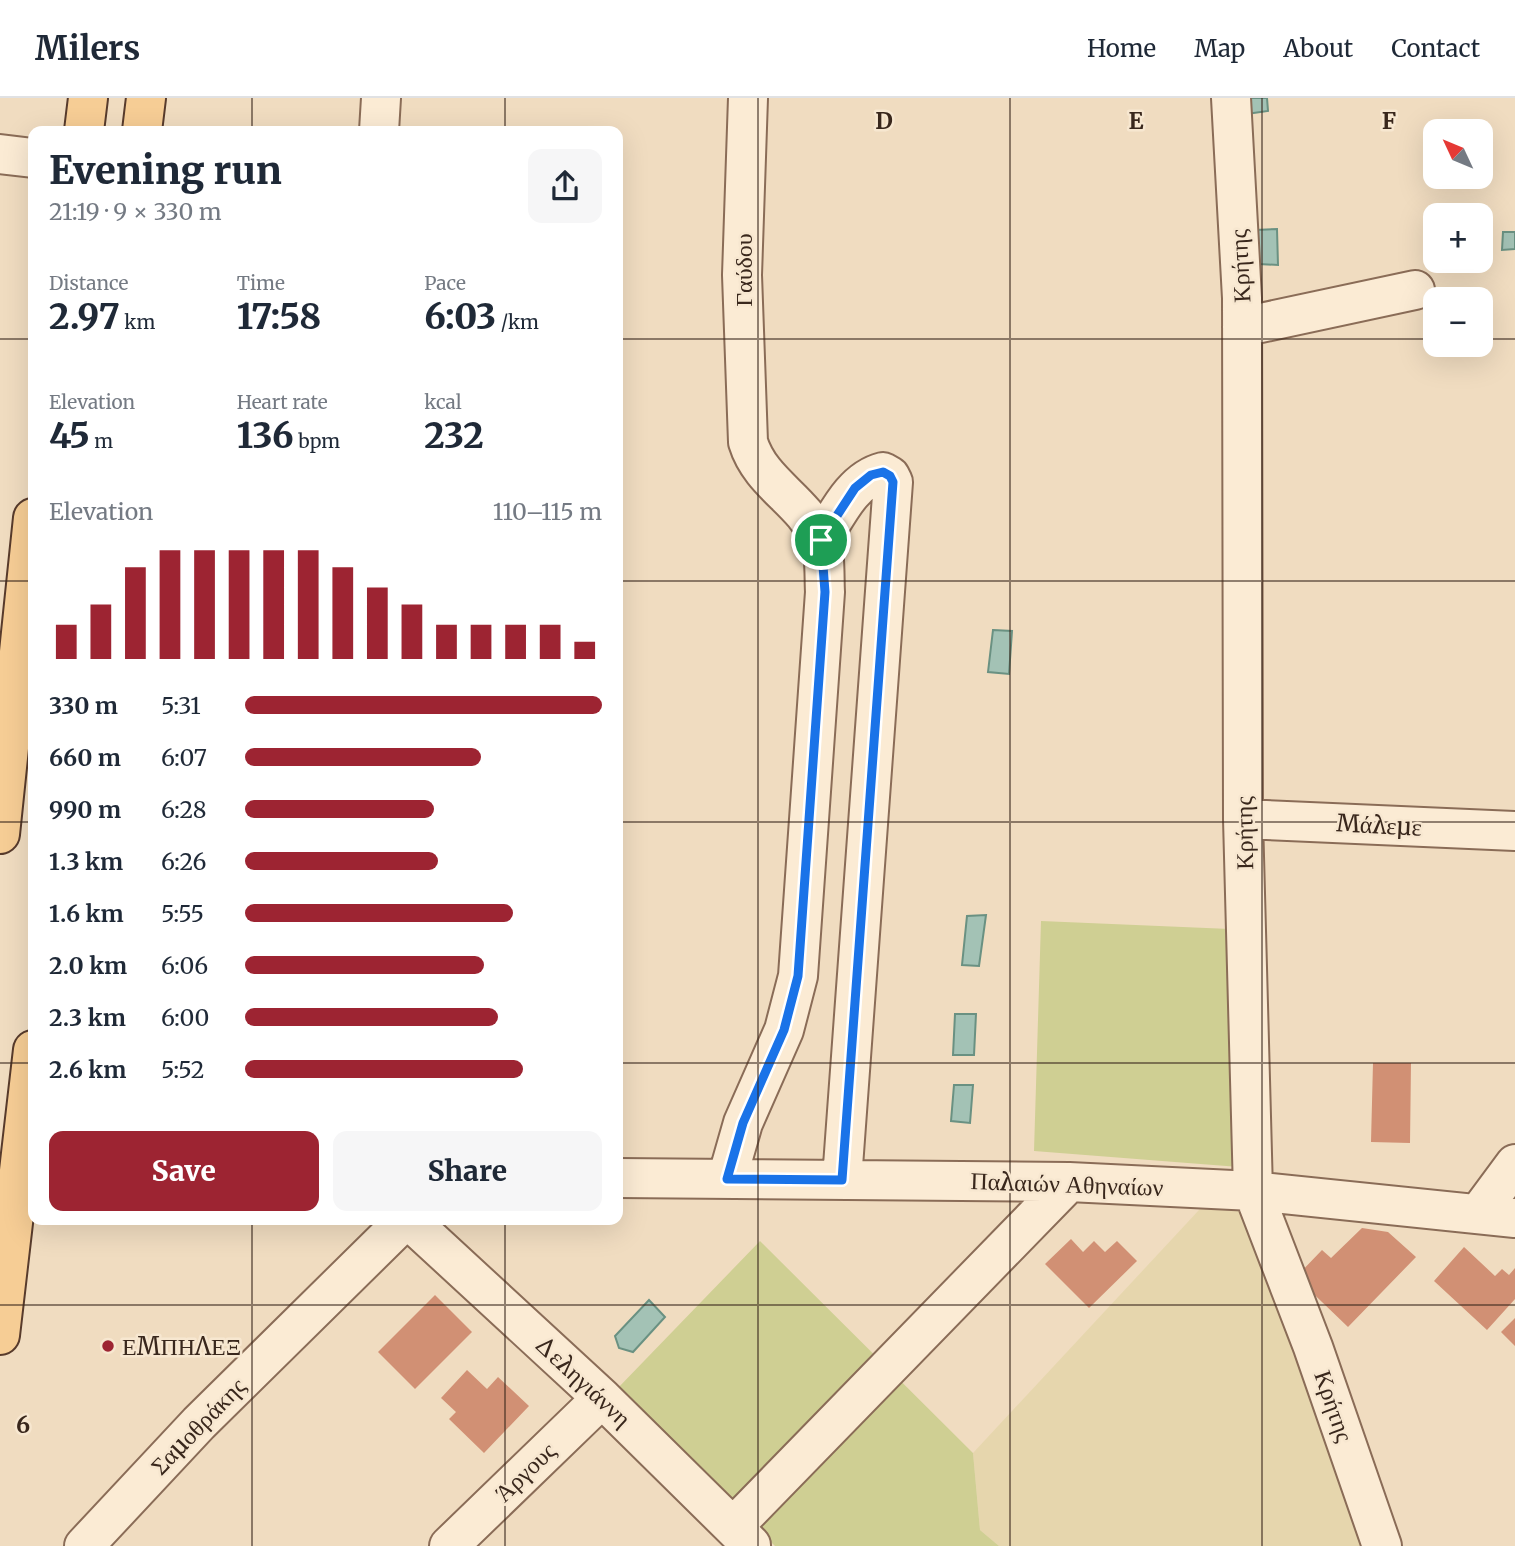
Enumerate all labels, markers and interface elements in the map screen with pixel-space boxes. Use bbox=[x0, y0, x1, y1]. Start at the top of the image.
text: Milers bbox=[35, 28, 140, 69]
text: Home bbox=[1087, 33, 1156, 64]
text: Map bbox=[1194, 33, 1245, 64]
text: About bbox=[1283, 33, 1353, 64]
text: Contact bbox=[1391, 33, 1480, 64]
text: D bbox=[875, 106, 893, 135]
text: E bbox=[1128, 106, 1144, 135]
text: F bbox=[1382, 106, 1396, 135]
north arrow bbox=[1423, 119, 1493, 189]
map controls bbox=[1423, 119, 1493, 357]
text: Evening run bbox=[49, 147, 282, 194]
button: share bbox=[528, 149, 602, 223]
text: 21:19 · 9 × 330 m bbox=[49, 197, 222, 226]
button: + bbox=[1423, 203, 1493, 273]
street label: Κρήτης bbox=[1223, 228, 1257, 304]
street label: Γαύδου bbox=[728, 233, 759, 307]
text: Distance bbox=[49, 271, 128, 295]
text: Time bbox=[237, 271, 285, 295]
text: Pace bbox=[424, 271, 466, 295]
button: − bbox=[1423, 287, 1493, 357]
text: 2.97 bbox=[49, 295, 120, 339]
text: 17:58 bbox=[237, 295, 321, 339]
text: 6:03 bbox=[424, 295, 496, 339]
text: km bbox=[120, 310, 155, 334]
text: /km bbox=[496, 310, 539, 334]
text: Elevation bbox=[49, 390, 135, 414]
text: Heart rate bbox=[237, 390, 328, 414]
text: kcal bbox=[424, 390, 462, 414]
text: 45 bbox=[49, 414, 90, 458]
text: 136 bbox=[237, 414, 294, 458]
text: 232 bbox=[424, 414, 484, 458]
text: m bbox=[90, 429, 113, 453]
text: bpm bbox=[294, 429, 340, 453]
text: Elevation bbox=[49, 497, 153, 526]
text: 110–115 m bbox=[493, 497, 602, 526]
pin bbox=[791, 510, 851, 570]
icon: arrive bbox=[802, 521, 840, 559]
text: 330 m bbox=[49, 691, 118, 720]
text: 5:31 bbox=[161, 691, 201, 720]
text: 660 m bbox=[49, 743, 121, 772]
text: 6:07 bbox=[161, 743, 207, 772]
text: 990 m bbox=[49, 795, 121, 824]
text: 6:28 bbox=[161, 795, 207, 824]
street label: Κρήτης bbox=[1228, 795, 1260, 870]
street label: Μάλεμε bbox=[1336, 807, 1422, 843]
text: 1.3 km bbox=[49, 847, 123, 876]
text: 6:26 bbox=[161, 847, 206, 876]
text: 1.6 km bbox=[49, 899, 124, 928]
text: 5:55 bbox=[161, 899, 204, 928]
text: 2.0 km bbox=[49, 951, 127, 980]
text: 6:06 bbox=[161, 951, 208, 980]
text: 2.3 km bbox=[49, 1003, 126, 1032]
text: 6:00 bbox=[161, 1003, 209, 1032]
text: 2.6 km bbox=[49, 1055, 126, 1084]
text: 5:52 bbox=[161, 1055, 205, 1084]
button: Save bbox=[49, 1131, 319, 1211]
button: Share bbox=[333, 1131, 602, 1211]
street label: Παλαιών Αθηναίων bbox=[970, 1165, 1164, 1203]
street label: Δεληγιάννη bbox=[528, 1328, 638, 1434]
place label: ΕΜΠΗΛΕΞ bbox=[122, 1331, 241, 1362]
marker: ΕΜΠΗΛΕΞ bbox=[100, 1338, 116, 1354]
street label: Κρήτης bbox=[1307, 1366, 1361, 1446]
street label: Σαμοθράκης bbox=[144, 1370, 252, 1481]
text: 6 bbox=[16, 1410, 30, 1439]
street label: Άργους bbox=[488, 1435, 562, 1509]

